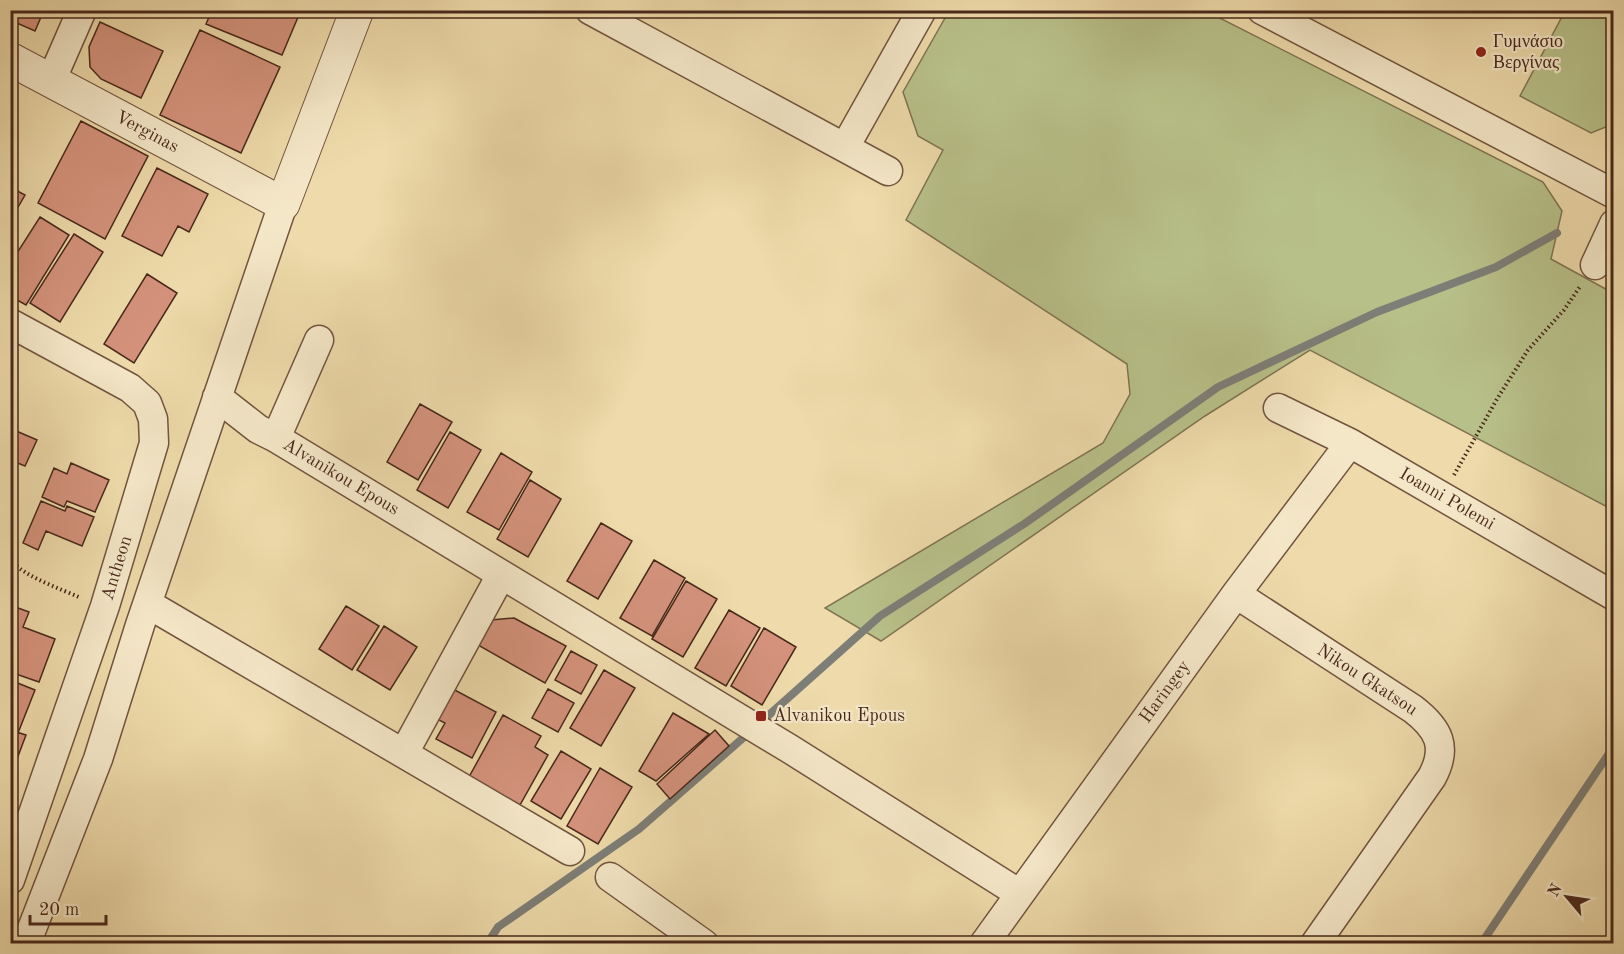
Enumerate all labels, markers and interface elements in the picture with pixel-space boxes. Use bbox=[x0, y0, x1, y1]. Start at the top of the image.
place label: Γυμνάσιο Βεργίνας bbox=[1493, 33, 1563, 72]
marker: Γυμνάσιο Βεργίνας bbox=[1474, 45, 1488, 59]
street label: Verginas bbox=[112, 108, 182, 156]
street label: Alvanikou Epous bbox=[280, 435, 402, 519]
street label: Ioanni Polemi bbox=[1396, 465, 1498, 534]
street label: Antheon bbox=[99, 533, 135, 602]
street label: Nikou Gkatsou bbox=[1314, 641, 1421, 719]
street label: Haringey bbox=[1136, 657, 1194, 727]
place label: Alvanikou Epous bbox=[773, 707, 905, 725]
marker: Alvanikou Epous bbox=[754, 709, 768, 723]
north arrow bbox=[1537, 867, 1597, 927]
text: N bbox=[1546, 881, 1566, 900]
scale bar bbox=[30, 888, 106, 926]
text: 20 m bbox=[39, 901, 79, 919]

